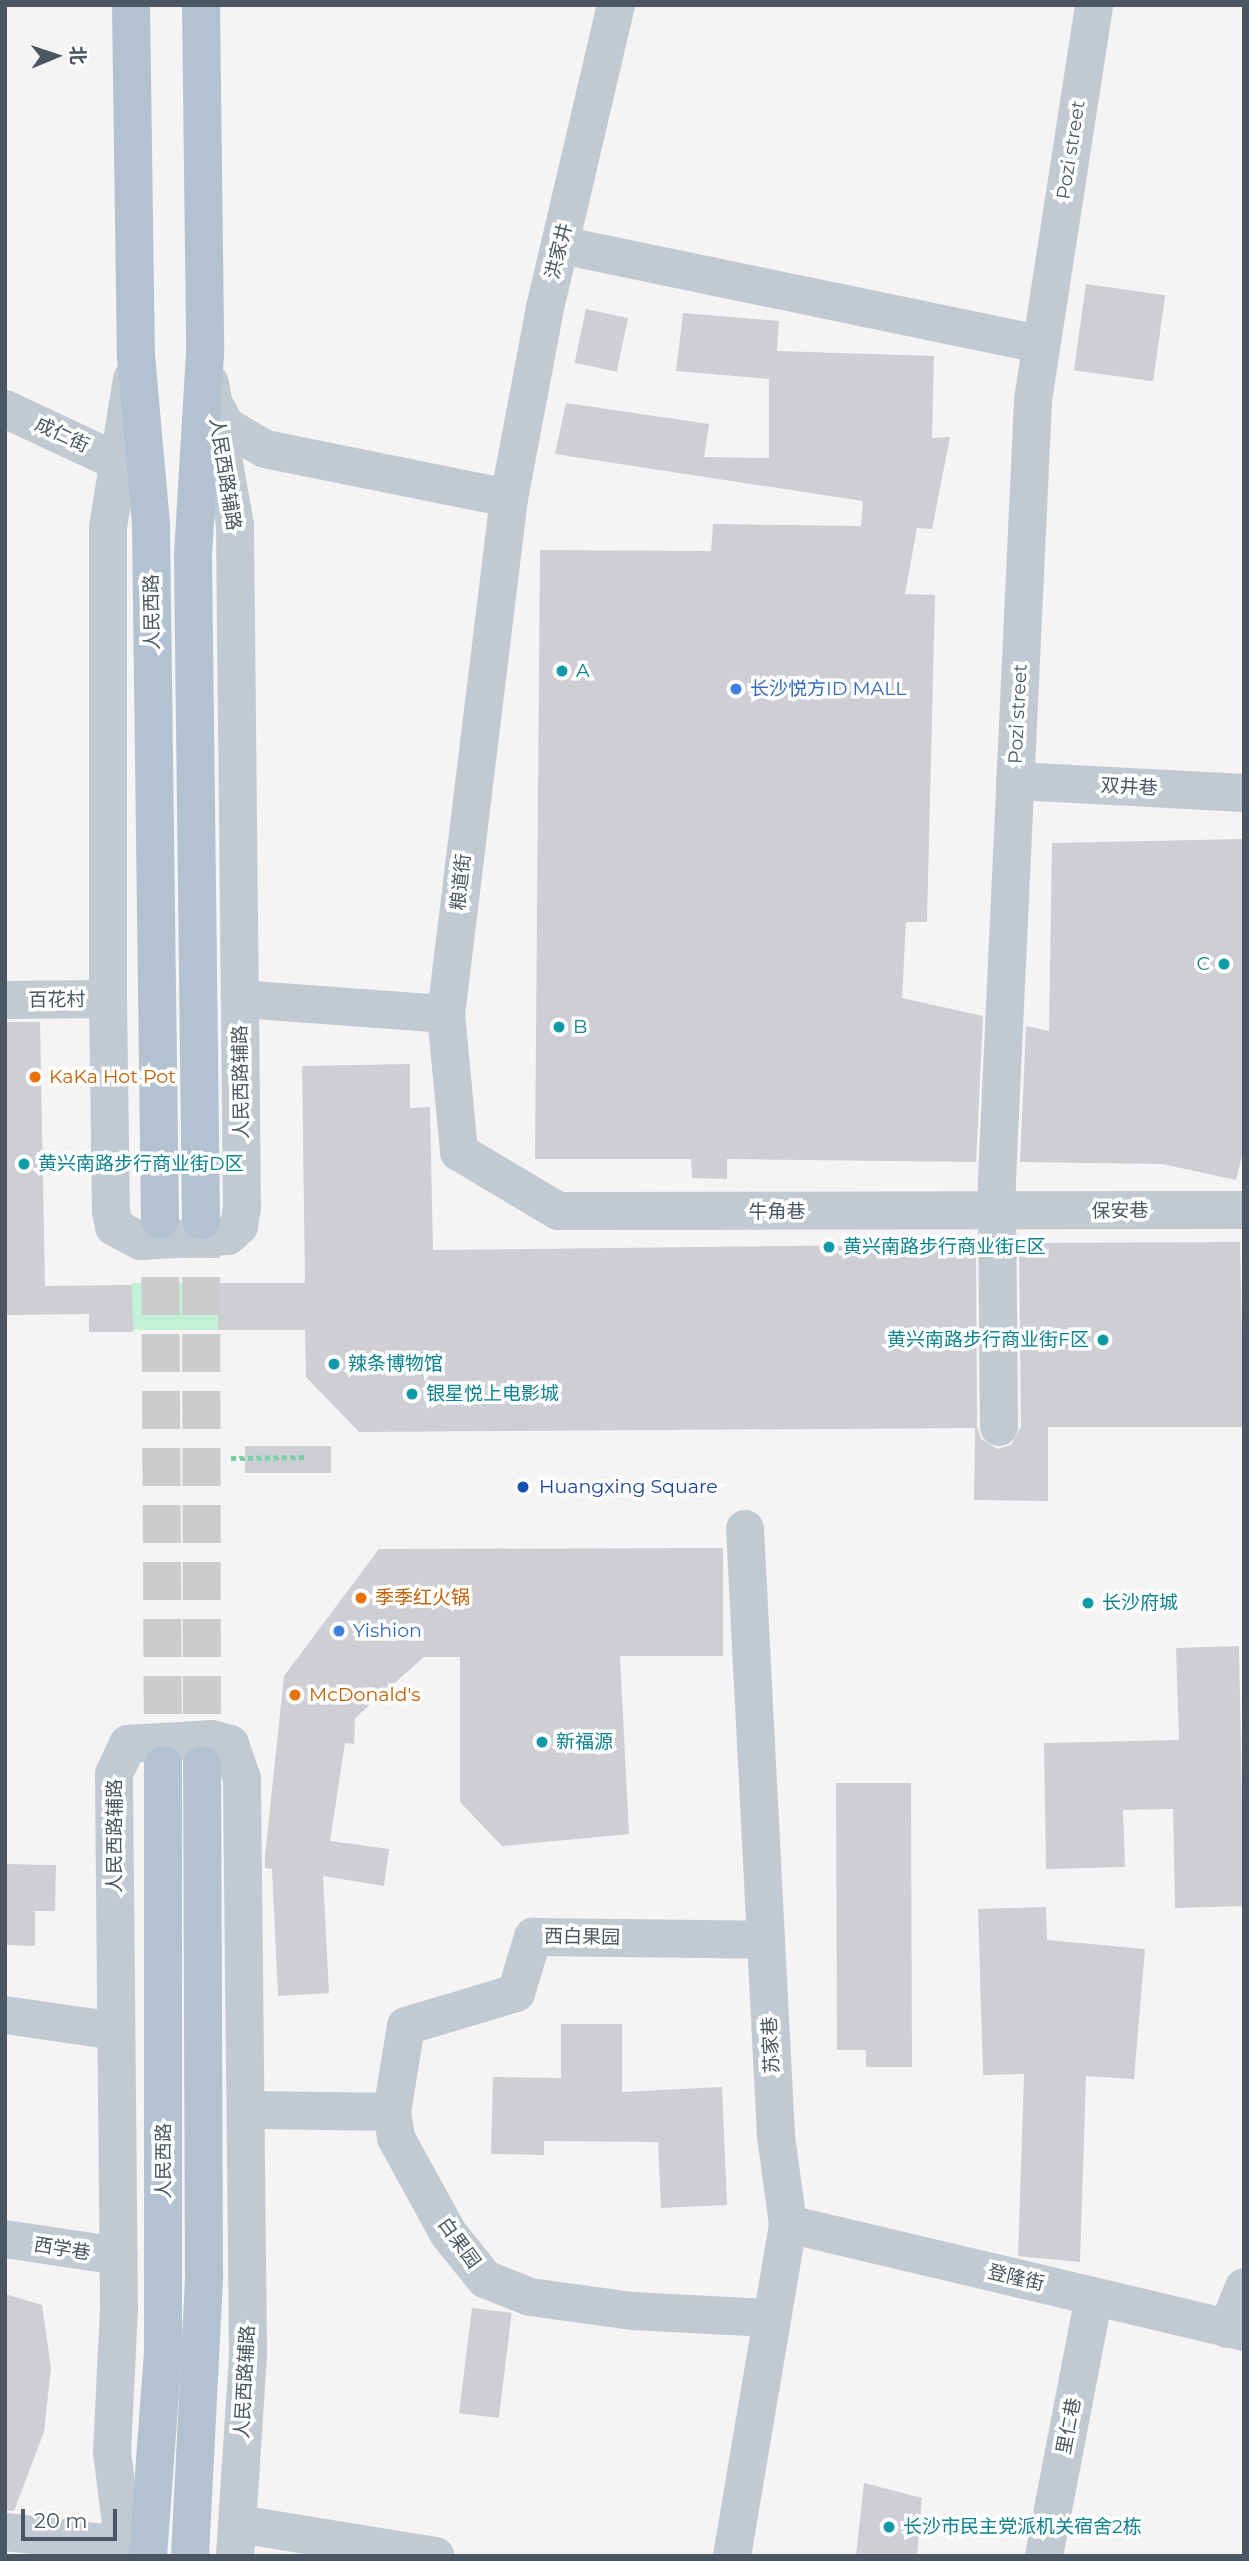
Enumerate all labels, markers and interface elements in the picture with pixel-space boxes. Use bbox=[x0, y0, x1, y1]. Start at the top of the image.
north arrow bbox=[21, 21, 91, 91]
text: 北 bbox=[66, 45, 89, 65]
street label: Pozi street bbox=[1052, 99, 1090, 201]
street label: 洪家井 bbox=[541, 221, 577, 281]
street label: 成仁街 bbox=[31, 413, 93, 457]
street label: 人民西路辅路 bbox=[205, 416, 245, 532]
street label: 人民西路 bbox=[140, 574, 164, 650]
place label: A bbox=[576, 660, 590, 682]
marker: A bbox=[554, 663, 570, 679]
street label: Pozi street bbox=[1004, 663, 1032, 765]
place label: 长沙悦方ID MALL bbox=[750, 678, 907, 700]
marker: 长沙悦方ID MALL bbox=[728, 681, 744, 697]
street label: 双井巷 bbox=[1100, 774, 1158, 800]
street label: 粮道街 bbox=[447, 852, 475, 912]
place label: C bbox=[1197, 953, 1210, 975]
marker: C bbox=[1216, 956, 1232, 972]
street label: 百花村 bbox=[28, 988, 86, 1012]
place label: B bbox=[573, 1016, 587, 1038]
marker: B bbox=[551, 1019, 567, 1035]
street label: 人民西路辅路 bbox=[229, 1025, 253, 1139]
place label: KaKa Hot Pot bbox=[49, 1066, 176, 1088]
marker: KaKa Hot Pot bbox=[27, 1069, 43, 1085]
place label: 黄兴南路步行商业街D区 bbox=[38, 1153, 244, 1175]
marker: 黄兴南路步行商业街D区 bbox=[16, 1156, 32, 1172]
street label: 保安巷 bbox=[1091, 1199, 1149, 1223]
street label: 牛角巷 bbox=[749, 1201, 805, 1223]
place label: 黄兴南路步行商业街E区 bbox=[843, 1236, 1046, 1258]
marker: 黄兴南路步行商业街E区 bbox=[821, 1239, 837, 1255]
place label: 黄兴南路步行商业街F区 bbox=[887, 1329, 1089, 1351]
marker: 黄兴南路步行商业街F区 bbox=[1095, 1332, 1111, 1348]
place label: 辣条博物馆 bbox=[348, 1353, 443, 1375]
marker: 辣条博物馆 bbox=[326, 1356, 342, 1372]
place label: 银星悦上电影城 bbox=[426, 1383, 559, 1405]
marker: 银星悦上电影城 bbox=[404, 1386, 420, 1402]
place label: Huangxing Square bbox=[539, 1476, 718, 1498]
marker: Huangxing Square bbox=[513, 1477, 533, 1497]
place label: 季季红火锅 bbox=[375, 1587, 470, 1609]
marker: 季季红火锅 bbox=[353, 1590, 369, 1606]
place label: 长沙府城 bbox=[1102, 1592, 1178, 1614]
marker: 长沙府城 bbox=[1080, 1595, 1096, 1611]
place label: Yishion bbox=[353, 1620, 422, 1642]
marker: Yishion bbox=[331, 1623, 347, 1639]
place label: McDonald's bbox=[309, 1684, 421, 1706]
marker: McDonald's bbox=[287, 1687, 303, 1703]
place label: 新福源 bbox=[556, 1731, 613, 1753]
marker: 新福源 bbox=[534, 1734, 550, 1750]
street label: 人民西路辅路 bbox=[104, 1779, 126, 1893]
street label: 西白果园 bbox=[544, 1925, 620, 1949]
street label: 苏家巷 bbox=[758, 2016, 784, 2074]
street label: 人民西路 bbox=[153, 2123, 175, 2199]
street label: 白果园 bbox=[433, 2213, 485, 2273]
street label: 西学巷 bbox=[32, 2233, 92, 2265]
street label: 登隆街 bbox=[986, 2260, 1046, 2296]
street label: 人民西路辅路 bbox=[231, 2324, 259, 2440]
street label: 里仁巷 bbox=[1052, 2396, 1086, 2456]
scale bar bbox=[24, 2494, 121, 2538]
text: 20 m bbox=[34, 2508, 88, 2533]
place label: 长沙市民主党派机关宿舍2栋 bbox=[903, 2516, 1142, 2538]
marker: 长沙市民主党派机关宿舍2栋 bbox=[881, 2519, 897, 2535]

